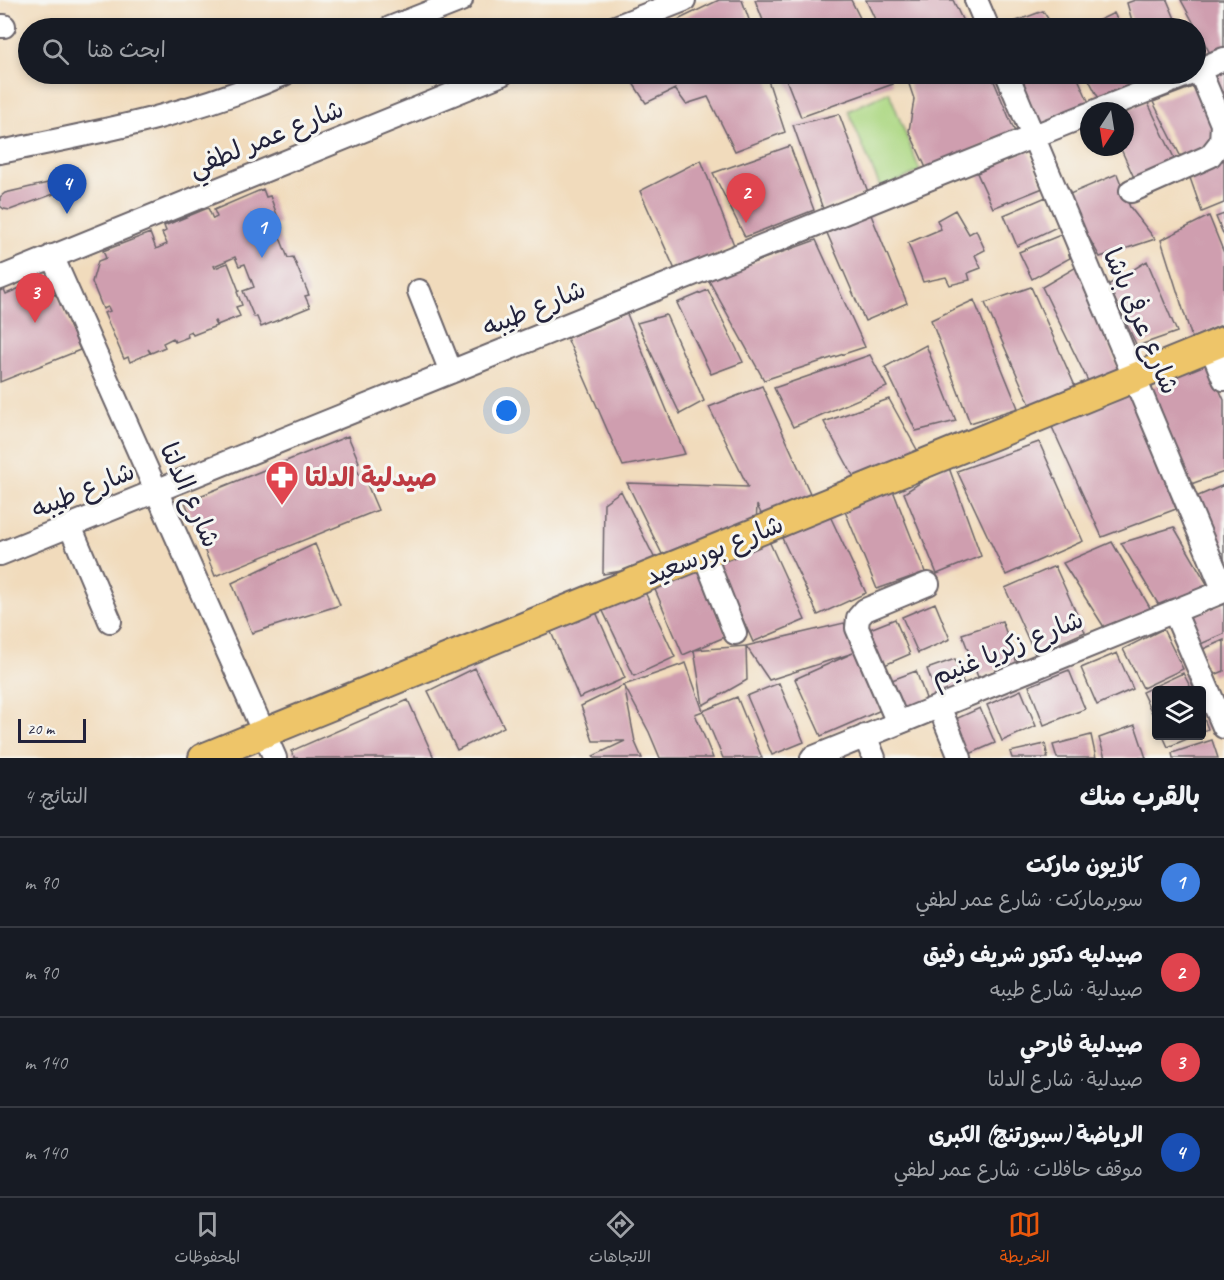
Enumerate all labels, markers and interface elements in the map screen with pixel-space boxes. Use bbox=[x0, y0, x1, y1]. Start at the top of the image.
search box bbox=[18, 18, 1206, 84]
icon: search bbox=[39, 35, 72, 68]
text: ابحث هنا bbox=[87, 36, 166, 64]
street label: شارع عمر لطفي bbox=[184, 92, 351, 190]
north arrow bbox=[1080, 102, 1134, 156]
pin: 4 bbox=[48, 164, 86, 214]
pin: 2 bbox=[726, 174, 766, 223]
pin: 1 bbox=[242, 208, 282, 258]
street label: شارع عرفى باشا bbox=[1094, 243, 1187, 400]
street label: شارع طيبه bbox=[478, 272, 591, 345]
pin: 3 bbox=[15, 274, 54, 323]
your location bbox=[492, 396, 521, 425]
street label: شارع الدلتا bbox=[151, 437, 228, 553]
street label: شارع طيبه bbox=[27, 454, 140, 527]
pharmacy icon: صيدلية الدلتا bbox=[264, 459, 300, 506]
place label: صيدلية الدلتا bbox=[305, 461, 437, 494]
street label: شارع بورسعيد bbox=[640, 507, 789, 594]
street label: شارع زكريا غنيم bbox=[926, 602, 1089, 696]
map controls bbox=[1152, 686, 1206, 740]
button: layers bbox=[1152, 686, 1206, 740]
scale bar bbox=[18, 716, 86, 744]
text: 20 m bbox=[27, 719, 54, 739]
text: بالقرب منك bbox=[1080, 780, 1200, 813]
text: النتائج: 4 bbox=[24, 784, 88, 809]
text: كازيون ماركت bbox=[1026, 851, 1143, 879]
text: 90 m bbox=[24, 870, 58, 895]
text: 1 bbox=[1176, 870, 1185, 895]
text: سوبرماركت · شارع عمر لطفي bbox=[915, 887, 1143, 912]
text: صيدليه دكتور شريف رفيق bbox=[923, 941, 1143, 969]
text: 90 m bbox=[24, 960, 58, 985]
text: 2 bbox=[1176, 960, 1185, 985]
text: صيدلية · شارع طيبه bbox=[990, 977, 1143, 1002]
text: صيدلية فارحي bbox=[1020, 1031, 1143, 1059]
text: 140 m bbox=[24, 1050, 67, 1075]
text: 3 bbox=[1176, 1050, 1185, 1075]
text: صيدلية · شارع الدلتا bbox=[988, 1067, 1143, 1092]
text: الرياضة (سبورتنج) الكبرى bbox=[929, 1121, 1143, 1149]
text: 140 m bbox=[24, 1140, 67, 1165]
text: 4 bbox=[1176, 1140, 1185, 1165]
text: موقف حافلات · شارع عمر لطفي bbox=[894, 1157, 1143, 1182]
tab: المحفوظات bbox=[174, 1208, 240, 1271]
tab: الاتجاهات bbox=[589, 1208, 651, 1271]
tab: الخريطة bbox=[1000, 1208, 1050, 1271]

